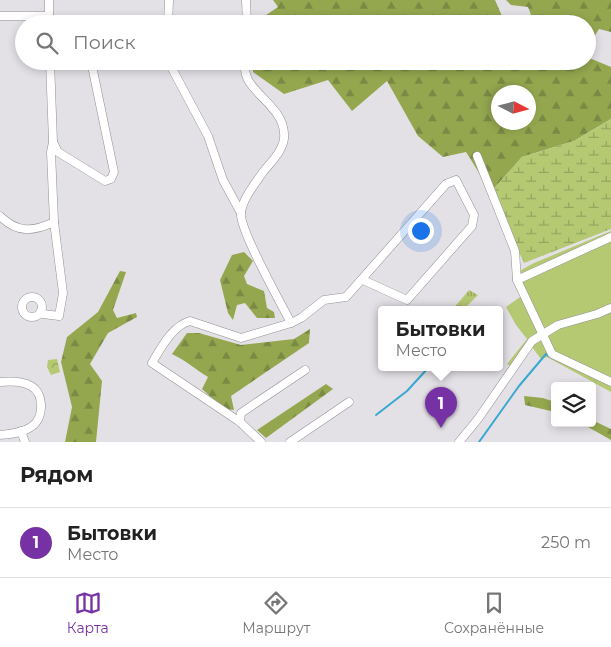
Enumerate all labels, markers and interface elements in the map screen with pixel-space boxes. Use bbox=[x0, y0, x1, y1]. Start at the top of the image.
search box bbox=[15, 15, 596, 70]
icon: search bbox=[33, 29, 61, 57]
text: Поиск bbox=[73, 31, 136, 54]
north arrow bbox=[491, 85, 536, 130]
your location bbox=[408, 218, 434, 244]
popup bbox=[378, 306, 503, 371]
text: Бытовки bbox=[395, 318, 486, 341]
text: Место bbox=[395, 341, 447, 360]
map controls bbox=[551, 382, 596, 427]
button: layers bbox=[551, 382, 596, 427]
pin: 1 bbox=[425, 387, 457, 428]
text: Рядом bbox=[20, 462, 93, 487]
text: Бытовки bbox=[67, 522, 157, 545]
text: 1 bbox=[33, 533, 39, 552]
text: 250 m bbox=[541, 533, 591, 552]
text: Место bbox=[67, 545, 119, 564]
tab: Карта bbox=[67, 589, 109, 637]
tab: Маршрут bbox=[242, 589, 310, 637]
tab: Сохранённые bbox=[444, 589, 544, 637]

